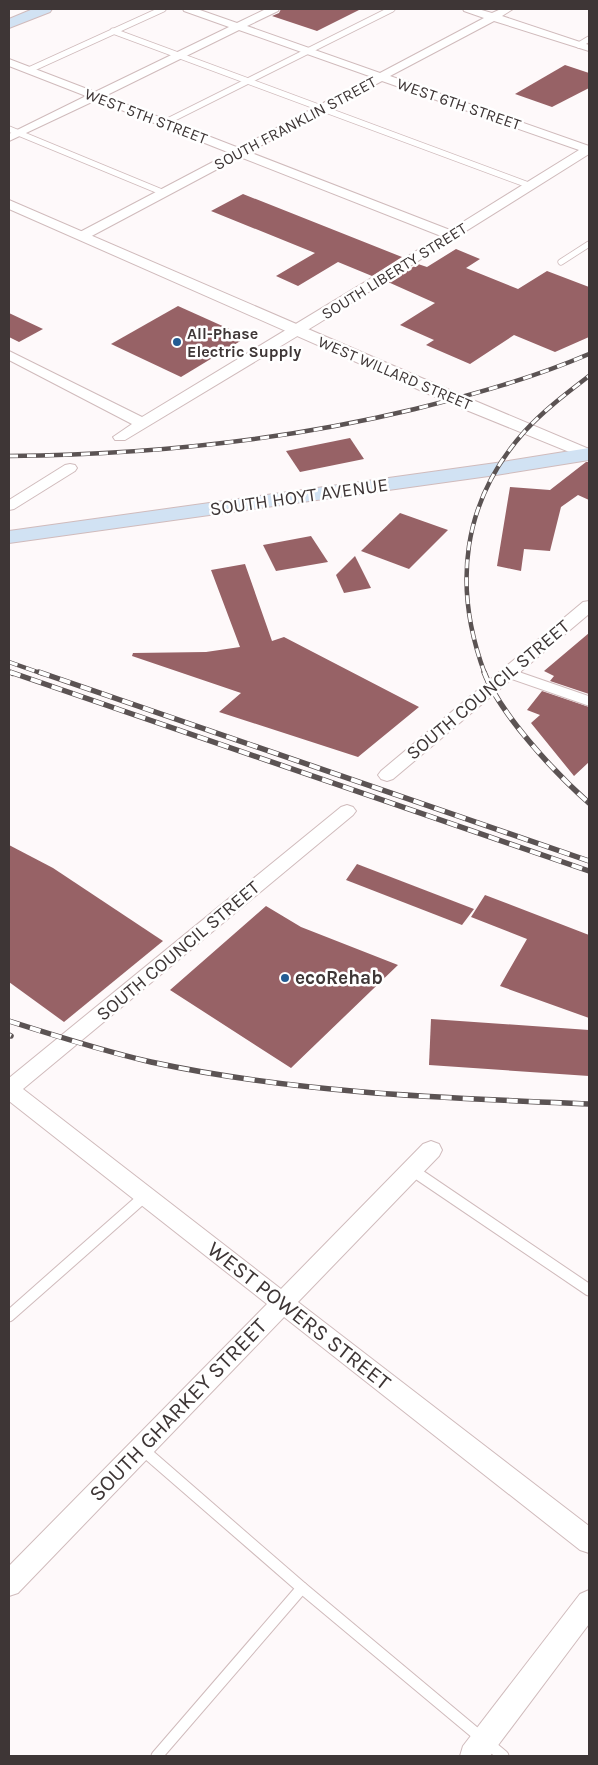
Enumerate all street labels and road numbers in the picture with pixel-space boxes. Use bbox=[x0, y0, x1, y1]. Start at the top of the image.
street label: SOUTH FRANKLIN STREET bbox=[211, 72, 379, 174]
street label: WEST 6TH STREET bbox=[394, 74, 524, 134]
street label: WEST 5TH STREET bbox=[82, 84, 210, 148]
street label: SOUTH LIBERTY STREET bbox=[318, 219, 470, 323]
street label: WEST WILLARD STREET bbox=[315, 332, 475, 414]
street label: SOUTH HOYT AVENUE bbox=[208, 474, 390, 520]
street label: SOUTH COUNCIL STREET bbox=[402, 615, 574, 765]
street label: SOUTH COUNCIL STREET bbox=[92, 876, 264, 1026]
street label: WEST POWERS STREET bbox=[202, 1236, 396, 1396]
street label: SOUTH GHARKEY STREET bbox=[84, 1313, 272, 1507]

